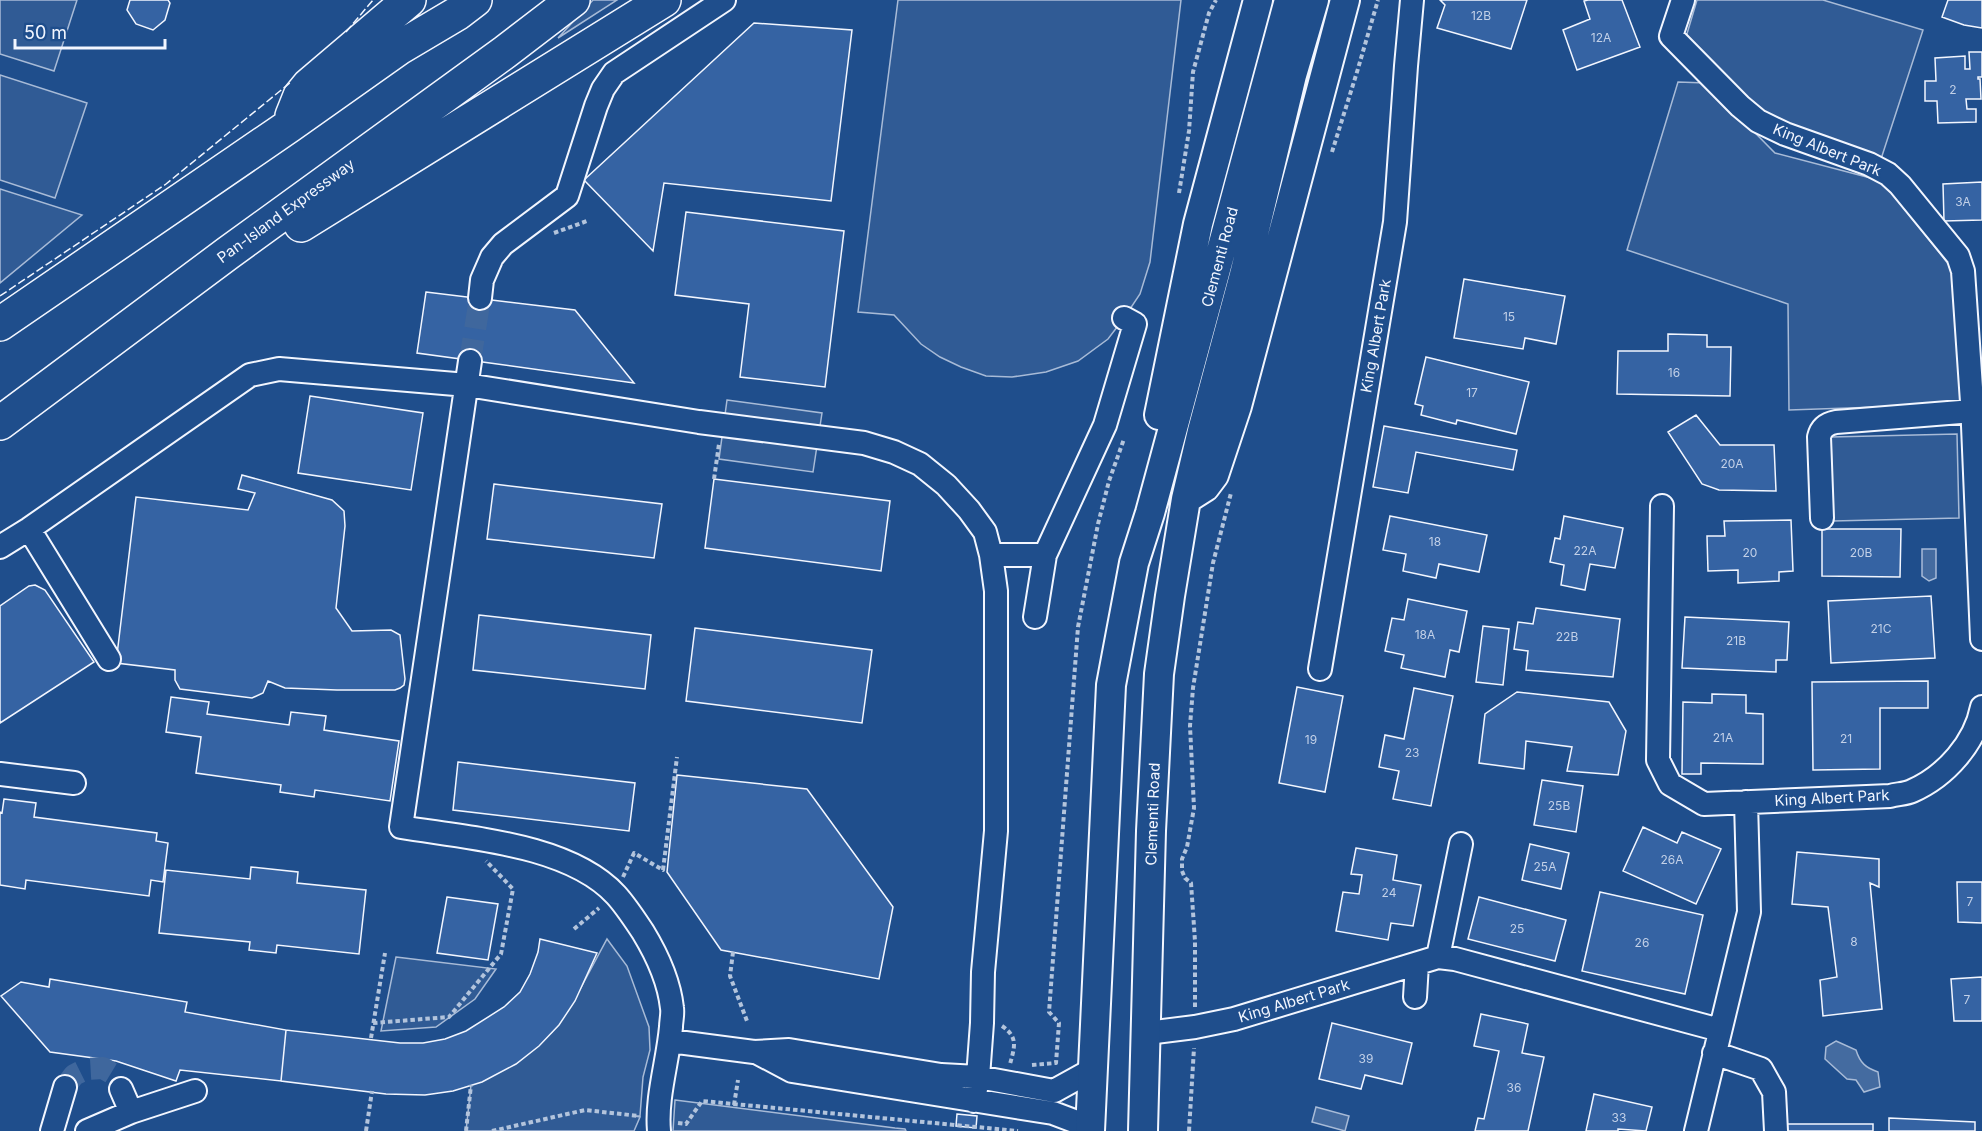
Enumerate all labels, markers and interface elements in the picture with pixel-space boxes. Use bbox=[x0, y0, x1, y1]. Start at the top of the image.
house number: 12B bbox=[1471, 8, 1491, 23]
scale bar bbox=[15, 12, 165, 50]
text: 50 m bbox=[24, 22, 67, 43]
house number: 12A bbox=[1591, 30, 1611, 45]
house number: 2 bbox=[1949, 82, 1957, 97]
street label: King Albert Park bbox=[1770, 119, 1885, 180]
street label: Pan-Island Expressway bbox=[213, 154, 359, 267]
house number: 3A bbox=[1955, 194, 1971, 209]
street label: Clementi Road bbox=[1197, 205, 1242, 309]
street label: King Albert Park bbox=[1356, 277, 1395, 394]
house number: 15 bbox=[1503, 309, 1515, 324]
house number: 16 bbox=[1668, 365, 1680, 380]
house number: 17 bbox=[1466, 385, 1478, 400]
house number: 20A bbox=[1720, 456, 1744, 471]
house number: 18 bbox=[1429, 534, 1441, 549]
house number: 22A bbox=[1574, 543, 1596, 558]
house number: 20 bbox=[1743, 545, 1757, 560]
house number: 20B bbox=[1850, 545, 1873, 560]
house number: 21C bbox=[1871, 621, 1892, 636]
house number: 18A bbox=[1415, 627, 1435, 642]
house number: 22B bbox=[1556, 629, 1578, 644]
house number: 21B bbox=[1726, 633, 1746, 648]
house number: 21A bbox=[1713, 730, 1733, 745]
house number: 21 bbox=[1840, 731, 1852, 746]
house number: 19 bbox=[1305, 732, 1317, 747]
house number: 23 bbox=[1405, 745, 1419, 760]
street label: Clementi Road bbox=[1141, 762, 1164, 866]
street label: King Albert Park bbox=[1774, 785, 1891, 810]
house number: 25B bbox=[1548, 798, 1570, 813]
house number: 26A bbox=[1660, 852, 1684, 867]
house number: 25A bbox=[1534, 859, 1556, 874]
house number: 24 bbox=[1382, 885, 1397, 900]
house number: 7 bbox=[1967, 894, 1974, 909]
house number: 25 bbox=[1510, 921, 1524, 936]
house number: 8 bbox=[1850, 934, 1858, 949]
house number: 26 bbox=[1635, 935, 1649, 950]
street label: King Albert Park bbox=[1236, 974, 1352, 1026]
house number: 7 bbox=[1964, 992, 1971, 1007]
house number: 39 bbox=[1359, 1051, 1373, 1066]
house number: 36 bbox=[1507, 1080, 1521, 1095]
house number: 33 bbox=[1612, 1110, 1626, 1125]

